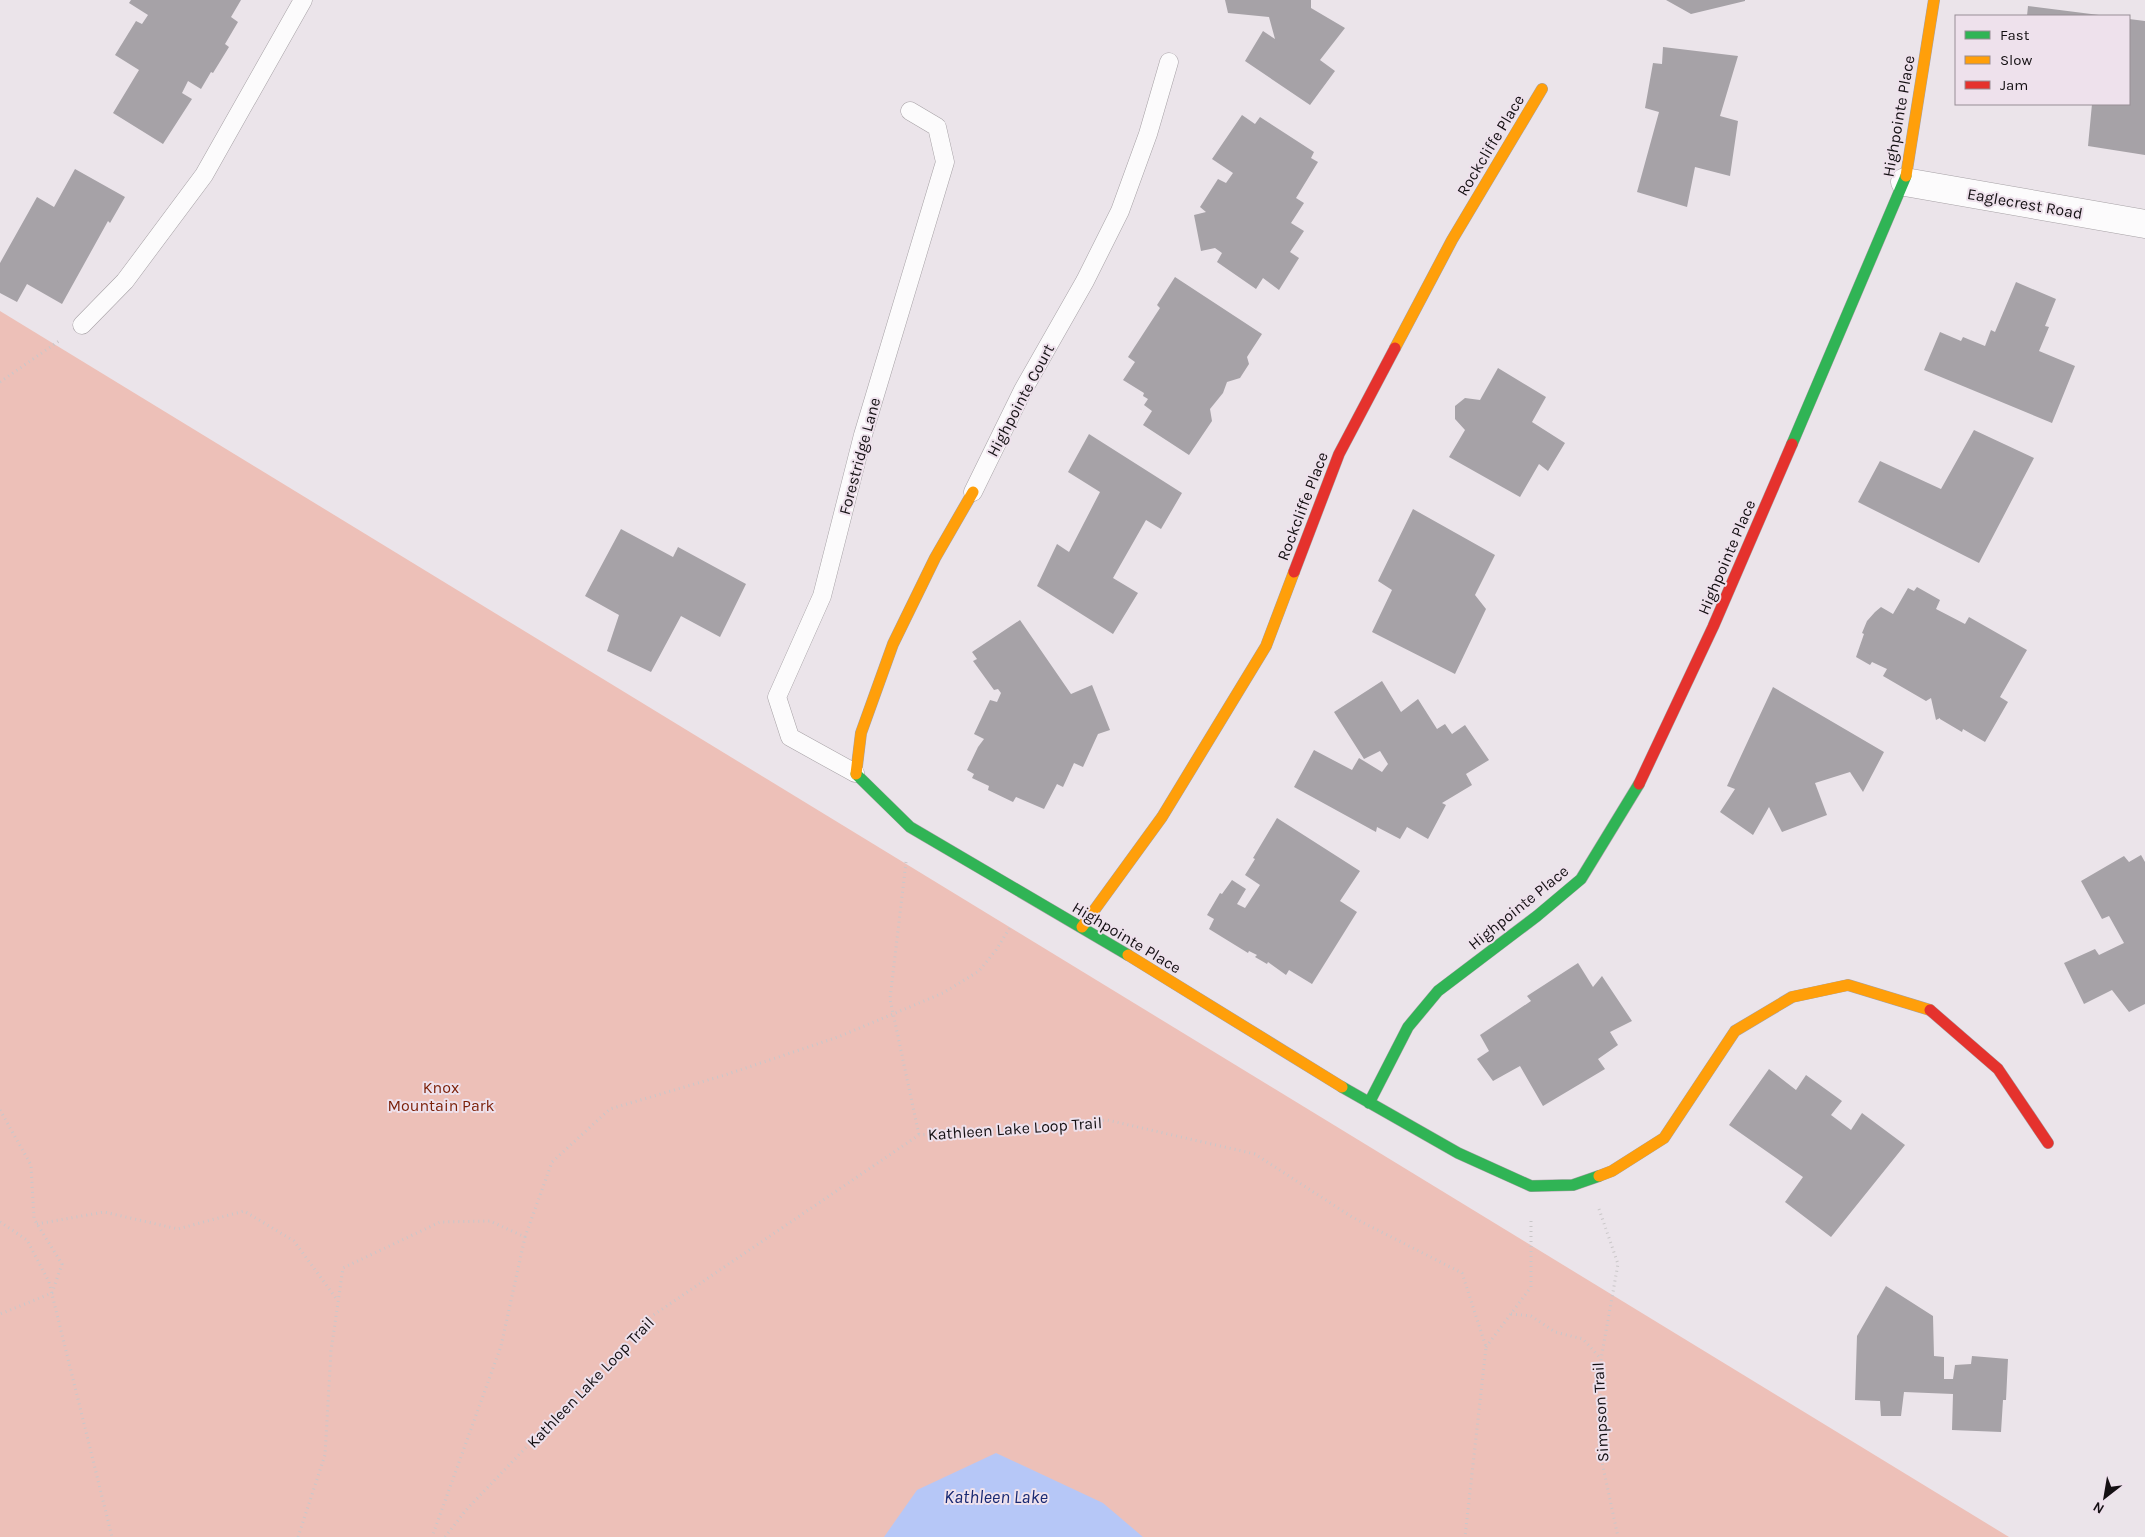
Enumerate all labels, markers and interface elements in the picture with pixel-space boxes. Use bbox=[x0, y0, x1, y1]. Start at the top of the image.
legend bbox=[1955, 15, 2130, 105]
text: Fast bbox=[2000, 26, 2030, 44]
text: Slow bbox=[2000, 51, 2032, 69]
street label: Highpointe Place bbox=[1878, 54, 1919, 178]
text: Jam bbox=[2000, 76, 2028, 94]
street label: Rockcliffe Place bbox=[1453, 91, 1528, 199]
street label: Eaglecrest Road bbox=[1966, 184, 2084, 223]
street label: Highpointe Court bbox=[983, 341, 1058, 460]
street label: Forestridge Lane bbox=[835, 396, 884, 517]
street label: Rockcliffe Place bbox=[1273, 449, 1332, 563]
street label: Highpointe Place bbox=[1694, 497, 1759, 618]
street label: Highpointe Place bbox=[1464, 861, 1572, 954]
street label: Highpointe Place bbox=[1069, 898, 1184, 977]
park label: Knox Mountain Park bbox=[387, 1078, 495, 1115]
street label: Kathleen Lake Loop Trail bbox=[927, 1113, 1103, 1144]
street label: Kathleen Lake Loop Trail bbox=[523, 1313, 658, 1452]
street label: Simpson Trail bbox=[1588, 1362, 1613, 1462]
north arrow bbox=[2080, 1472, 2130, 1522]
water label: Kathleen Lake bbox=[944, 1486, 1048, 1508]
text: N bbox=[2090, 1498, 2107, 1518]

